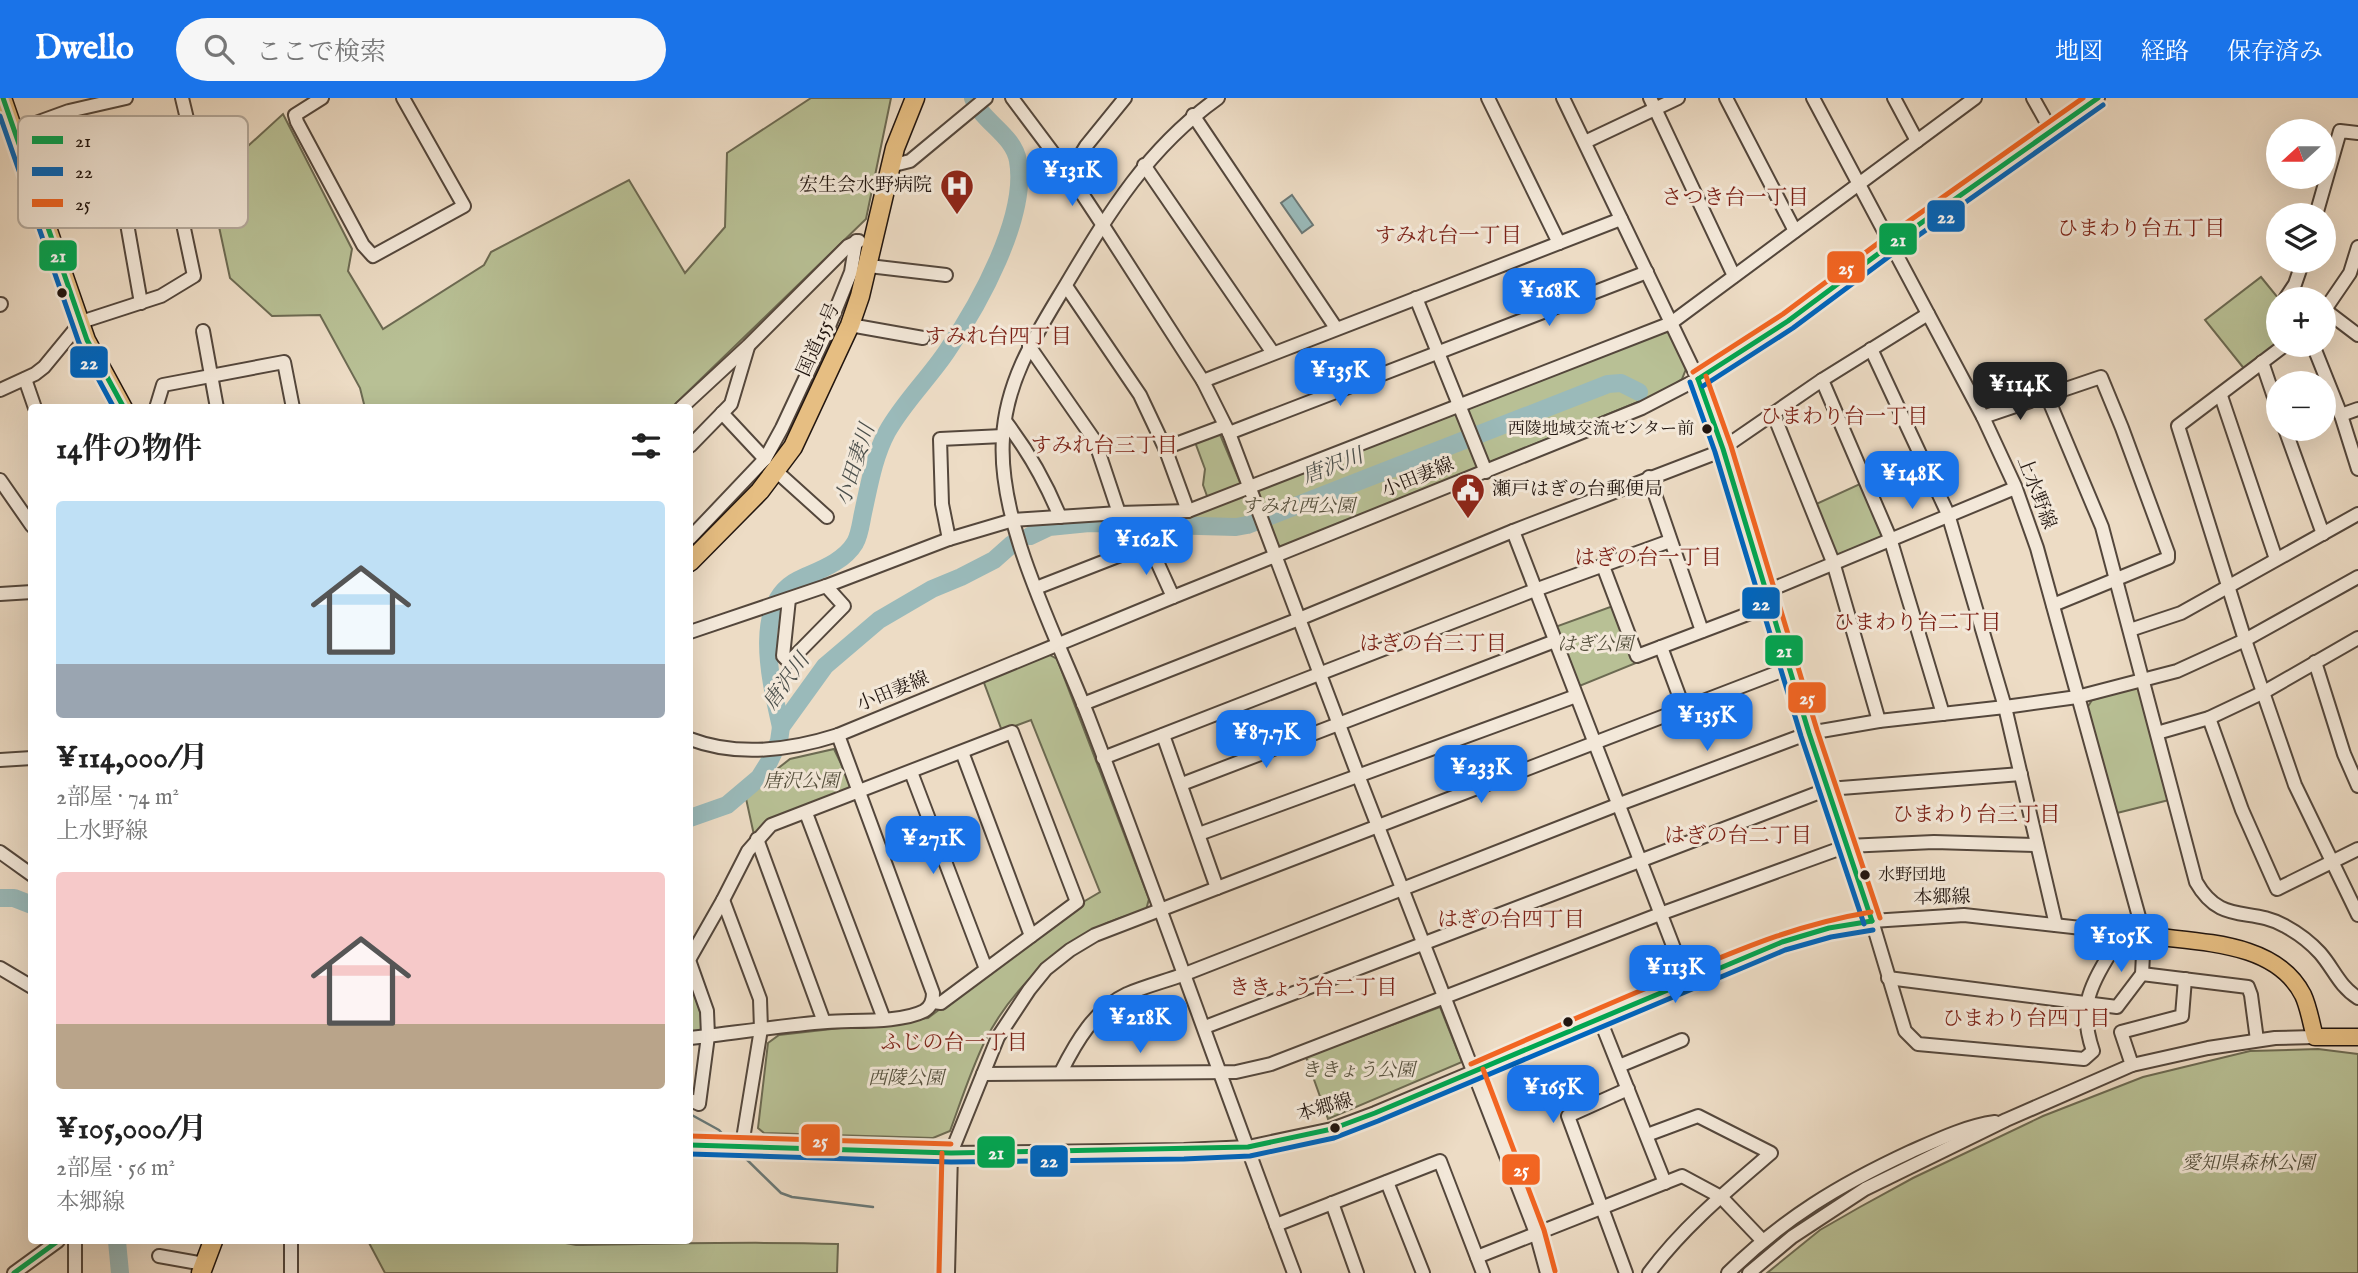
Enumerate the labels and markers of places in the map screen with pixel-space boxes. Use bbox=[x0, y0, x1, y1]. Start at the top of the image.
pin: ¥131K bbox=[1023, 148, 1121, 208]
hospital icon: 宏生会水野病院 bbox=[938, 167, 976, 216]
place label: 宏生会水野病院 bbox=[799, 174, 932, 198]
pin: ¥168K bbox=[1500, 268, 1598, 328]
unlabelled marker bbox=[55, 286, 69, 300]
pin: ¥135K bbox=[1291, 348, 1389, 408]
pin: ¥114K bbox=[1971, 362, 2069, 422]
place label: 西陵地域交流センター前 bbox=[1508, 419, 1694, 440]
marker: 西陵地域交流センター前 bbox=[1700, 422, 1714, 436]
pin: ¥148K bbox=[1863, 452, 1961, 511]
public building icon: 瀬戸はぎの台郵便局 bbox=[1449, 471, 1487, 520]
place label: 瀬戸はぎの台郵便局 bbox=[1492, 478, 1663, 502]
pin: ¥162K bbox=[1097, 518, 1195, 577]
pin: ¥135K bbox=[1658, 694, 1756, 753]
pin: ¥87.7K bbox=[1209, 710, 1323, 770]
pin: ¥233K bbox=[1432, 746, 1530, 805]
pin: ¥271K bbox=[884, 816, 982, 876]
place label: 水野団地 bbox=[1878, 865, 1946, 886]
marker: 水野団地 bbox=[1858, 868, 1872, 882]
pin: ¥105K bbox=[2072, 914, 2170, 974]
pin: ¥113K bbox=[1626, 946, 1724, 1005]
pin: ¥218K bbox=[1091, 996, 1189, 1055]
unlabelled marker bbox=[1561, 1015, 1575, 1029]
pin: ¥165K bbox=[1504, 1066, 1602, 1125]
unlabelled marker bbox=[1328, 1121, 1342, 1135]

